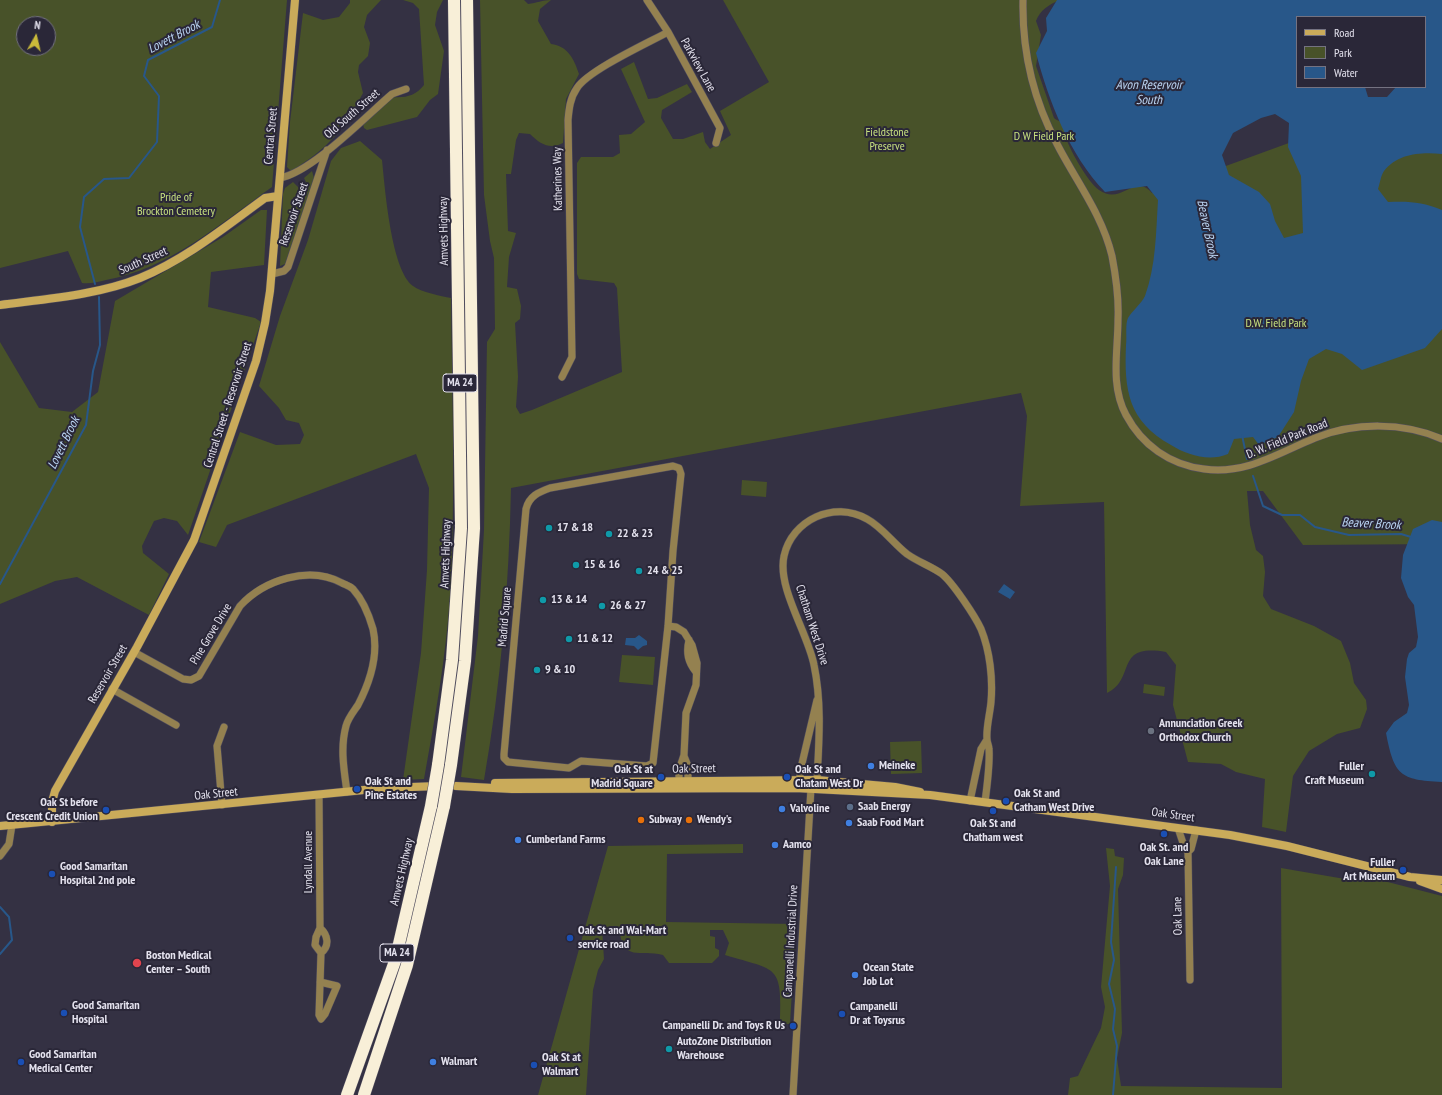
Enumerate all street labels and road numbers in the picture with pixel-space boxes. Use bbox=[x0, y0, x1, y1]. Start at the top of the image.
street label: Parkview Lane bbox=[677, 36, 719, 94]
street label: Old South Street bbox=[321, 86, 383, 142]
street label: Central Street bbox=[261, 107, 281, 165]
street label: Katherines Way bbox=[550, 147, 566, 211]
street label: Reservoir Street bbox=[277, 181, 311, 247]
street label: Amvets Highway bbox=[436, 196, 452, 266]
street label: South Street bbox=[117, 244, 169, 278]
street label: Central Street - Reservoir Street bbox=[201, 340, 255, 470]
road number: MA 24 bbox=[443, 374, 477, 392]
street label: D. W. Field Park Road bbox=[1244, 416, 1330, 462]
street label: Amvets Highway bbox=[438, 519, 454, 589]
street label: Chatham West Drive bbox=[792, 583, 832, 667]
street label: Madrid Square bbox=[495, 587, 515, 647]
street label: Pine Grove Drive bbox=[187, 601, 235, 667]
street label: Reservoir Street bbox=[85, 642, 131, 706]
street label: Oak Street bbox=[672, 761, 716, 777]
street label: Oak Street bbox=[194, 785, 238, 803]
street label: Oak Street bbox=[1150, 805, 1196, 825]
street label: Lyndall Avenue bbox=[302, 831, 316, 893]
street label: Amvets Highway bbox=[387, 837, 417, 907]
street label: Campanelli Industrial Drive bbox=[781, 884, 801, 998]
street label: Oak Lane bbox=[1170, 897, 1186, 935]
road number: MA 24 bbox=[380, 944, 414, 962]

